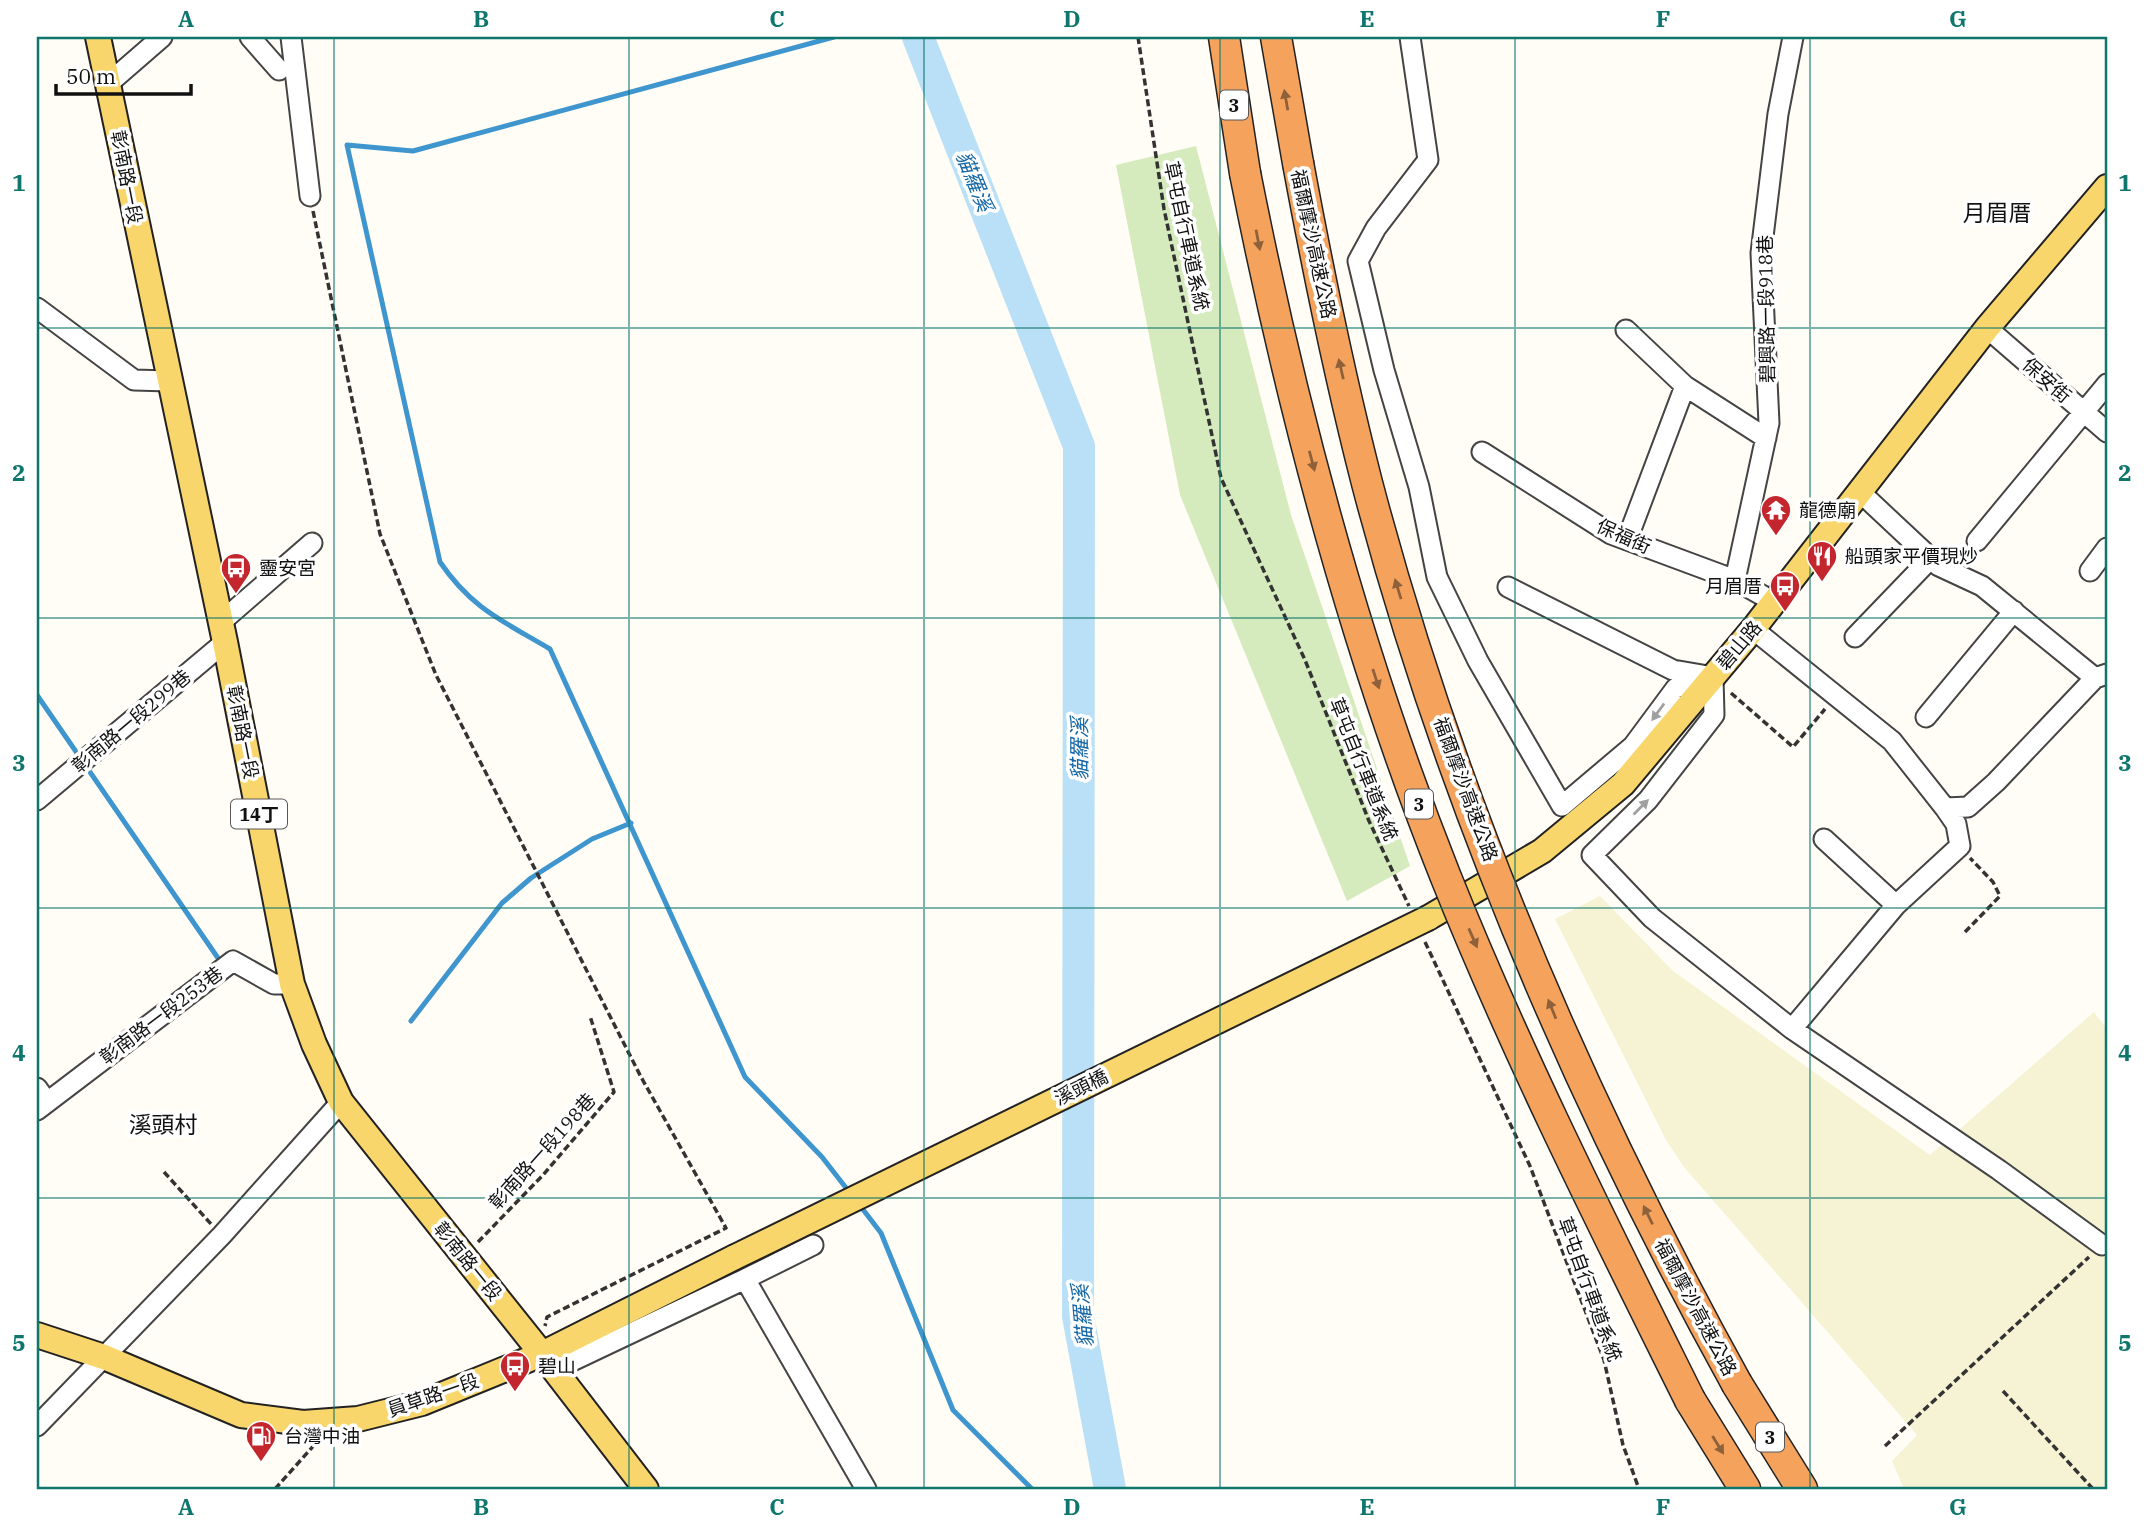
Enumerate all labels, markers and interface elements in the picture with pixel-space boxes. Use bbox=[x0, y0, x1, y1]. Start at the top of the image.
text: A bbox=[178, 3, 194, 33]
text: B bbox=[473, 3, 489, 33]
text: C bbox=[769, 3, 785, 33]
text: D bbox=[1063, 3, 1081, 33]
text: E bbox=[1359, 3, 1375, 33]
text: F bbox=[1656, 3, 1670, 33]
text: G bbox=[1949, 3, 1967, 33]
scale bar bbox=[56, 52, 191, 96]
text: 50 m bbox=[66, 62, 116, 90]
one-way arrow bbox=[1280, 89, 1291, 111]
road number: 3 bbox=[1220, 90, 1248, 120]
street label: 彰南路一段 bbox=[106, 128, 148, 226]
water label: 貓羅溪 bbox=[950, 147, 1001, 218]
street label: 草屯自行車道系統 bbox=[1159, 159, 1215, 313]
text: 1 bbox=[12, 167, 26, 197]
street label: 福爾摩沙高速公路 bbox=[1286, 167, 1342, 321]
text: 1 bbox=[2118, 167, 2132, 197]
district label: 月眉厝 bbox=[1963, 197, 2032, 227]
one-way arrow bbox=[1253, 229, 1264, 251]
street label: 碧興路一段918巷 bbox=[1753, 235, 1779, 383]
street label: 保安街 bbox=[2018, 352, 2076, 408]
one-way arrow bbox=[1335, 358, 1346, 380]
one-way arrow bbox=[1308, 451, 1318, 472]
text: 2 bbox=[12, 457, 26, 487]
text: 2 bbox=[2118, 457, 2132, 487]
temple icon: 龍德廟 bbox=[1759, 493, 1793, 537]
place label: 龍德廟 bbox=[1799, 498, 1856, 522]
street label: 保福街 bbox=[1593, 513, 1655, 559]
restaurant icon: 船頭家平價現炒 bbox=[1805, 539, 1839, 583]
place label: 船頭家平價現炒 bbox=[1845, 544, 1978, 568]
bus stop icon: 靈安宮 bbox=[219, 551, 253, 595]
place label: 靈安宮 bbox=[259, 556, 316, 580]
bus stop icon: 月眉厝 bbox=[1768, 569, 1802, 613]
place label: 月眉厝 bbox=[1705, 574, 1762, 598]
one-way arrow bbox=[1392, 578, 1402, 599]
street label: 碧山路 bbox=[1711, 615, 1767, 675]
street label: 彰南路一段299巷 bbox=[67, 664, 195, 778]
one-way arrow bbox=[1372, 669, 1382, 690]
street label: 彰南路一段 bbox=[222, 683, 264, 781]
street label: 草屯自行車道系統 bbox=[1324, 694, 1404, 844]
one-way arrow bbox=[1652, 703, 1666, 721]
street label: 福爾摩沙高速公路 bbox=[1429, 713, 1503, 865]
water label: 貓羅溪 bbox=[1065, 715, 1093, 781]
text: 3 bbox=[12, 747, 26, 777]
text: 3 bbox=[2118, 747, 2132, 777]
road number: 3 bbox=[1405, 790, 1433, 818]
one-way arrow bbox=[1632, 799, 1649, 815]
road number: 14丁 bbox=[231, 800, 287, 828]
one-way arrow bbox=[1467, 928, 1479, 948]
street label: 彰南路一段253巷 bbox=[95, 961, 227, 1069]
one-way arrow bbox=[1546, 999, 1557, 1020]
text: 4 bbox=[12, 1037, 26, 1067]
text: 4 bbox=[2118, 1037, 2132, 1067]
street label: 溪頭橋 bbox=[1050, 1064, 1112, 1110]
street label: 彰南路一段198巷 bbox=[483, 1088, 601, 1214]
district label: 溪頭村 bbox=[129, 1109, 198, 1139]
one-way arrow bbox=[1643, 1205, 1654, 1225]
street label: 草屯自行車道系統 bbox=[1553, 1213, 1627, 1365]
street label: 彰南路一段 bbox=[429, 1217, 507, 1305]
street label: 福爾摩沙高速公路 bbox=[1650, 1234, 1742, 1380]
water label: 貓羅溪 bbox=[1065, 1280, 1099, 1349]
text: 5 bbox=[12, 1327, 26, 1357]
text: 5 bbox=[2118, 1327, 2132, 1357]
bus stop icon: 碧山 bbox=[498, 1349, 532, 1393]
place label: 碧山 bbox=[538, 1354, 576, 1378]
street label: 員草路一段 bbox=[384, 1368, 482, 1422]
fuel station icon: 台灣中油 bbox=[244, 1419, 278, 1463]
road number: 3 bbox=[1756, 1422, 1784, 1452]
place label: 台灣中油 bbox=[284, 1424, 360, 1448]
one-way arrow bbox=[1711, 1435, 1724, 1454]
text: A bbox=[178, 1491, 194, 1521]
text: B bbox=[473, 1491, 489, 1521]
text: C bbox=[769, 1491, 785, 1521]
text: D bbox=[1063, 1491, 1081, 1521]
text: E bbox=[1359, 1491, 1375, 1521]
text: F bbox=[1656, 1491, 1670, 1521]
text: G bbox=[1949, 1491, 1967, 1521]

